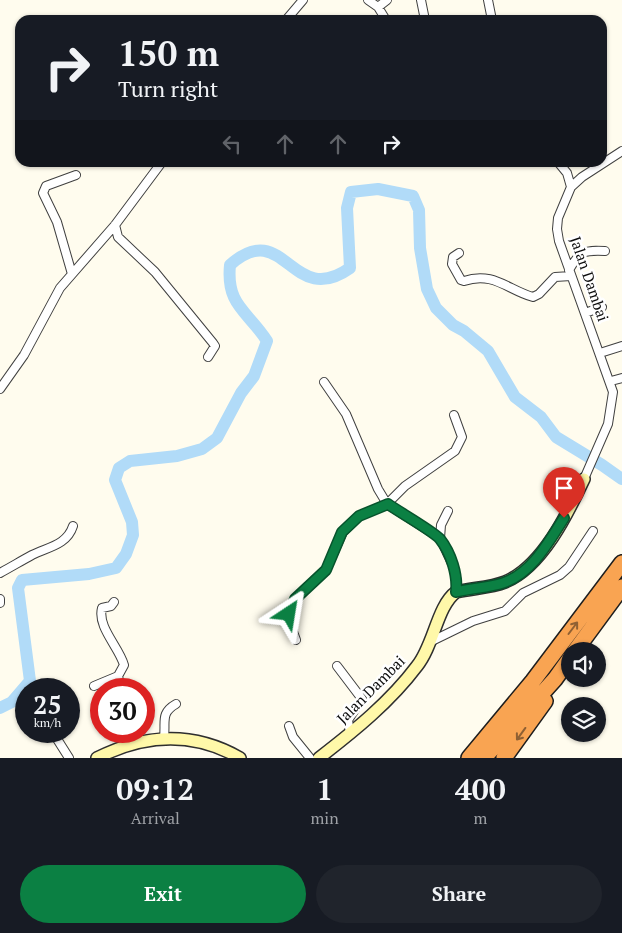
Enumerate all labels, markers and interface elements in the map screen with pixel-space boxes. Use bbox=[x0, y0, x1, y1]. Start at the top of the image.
text: 150 m bbox=[118, 30, 219, 76]
icon: right bbox=[35, 35, 100, 100]
text: Turn right bbox=[118, 74, 218, 103]
icon: left bbox=[218, 130, 246, 158]
icon: ahead bbox=[271, 130, 299, 158]
icon: ahead bbox=[324, 130, 352, 158]
icon: right bbox=[377, 130, 405, 158]
street label: Jalan Dambai bbox=[566, 233, 614, 324]
pin bbox=[543, 467, 585, 518]
icon: arrive bbox=[550, 474, 578, 502]
position arrow bbox=[262, 587, 314, 639]
one-way arrow bbox=[568, 621, 578, 635]
map controls bbox=[561, 642, 606, 742]
button: sound bbox=[561, 642, 606, 687]
street label: Jalan Dambai bbox=[332, 651, 409, 728]
speed limit sign: 30 bbox=[90, 678, 155, 743]
text: 25 bbox=[33, 688, 62, 721]
button: layers bbox=[561, 697, 606, 742]
text: km/h bbox=[34, 715, 61, 730]
one-way arrow bbox=[516, 727, 526, 741]
text: 09:12 bbox=[116, 769, 194, 809]
text: 1 bbox=[316, 769, 333, 809]
text: 400 bbox=[455, 769, 506, 809]
text: Arrival bbox=[131, 807, 180, 829]
text: min bbox=[311, 807, 339, 829]
text: m bbox=[473, 807, 487, 829]
button: Exit bbox=[20, 865, 306, 923]
button: Share bbox=[316, 865, 602, 923]

